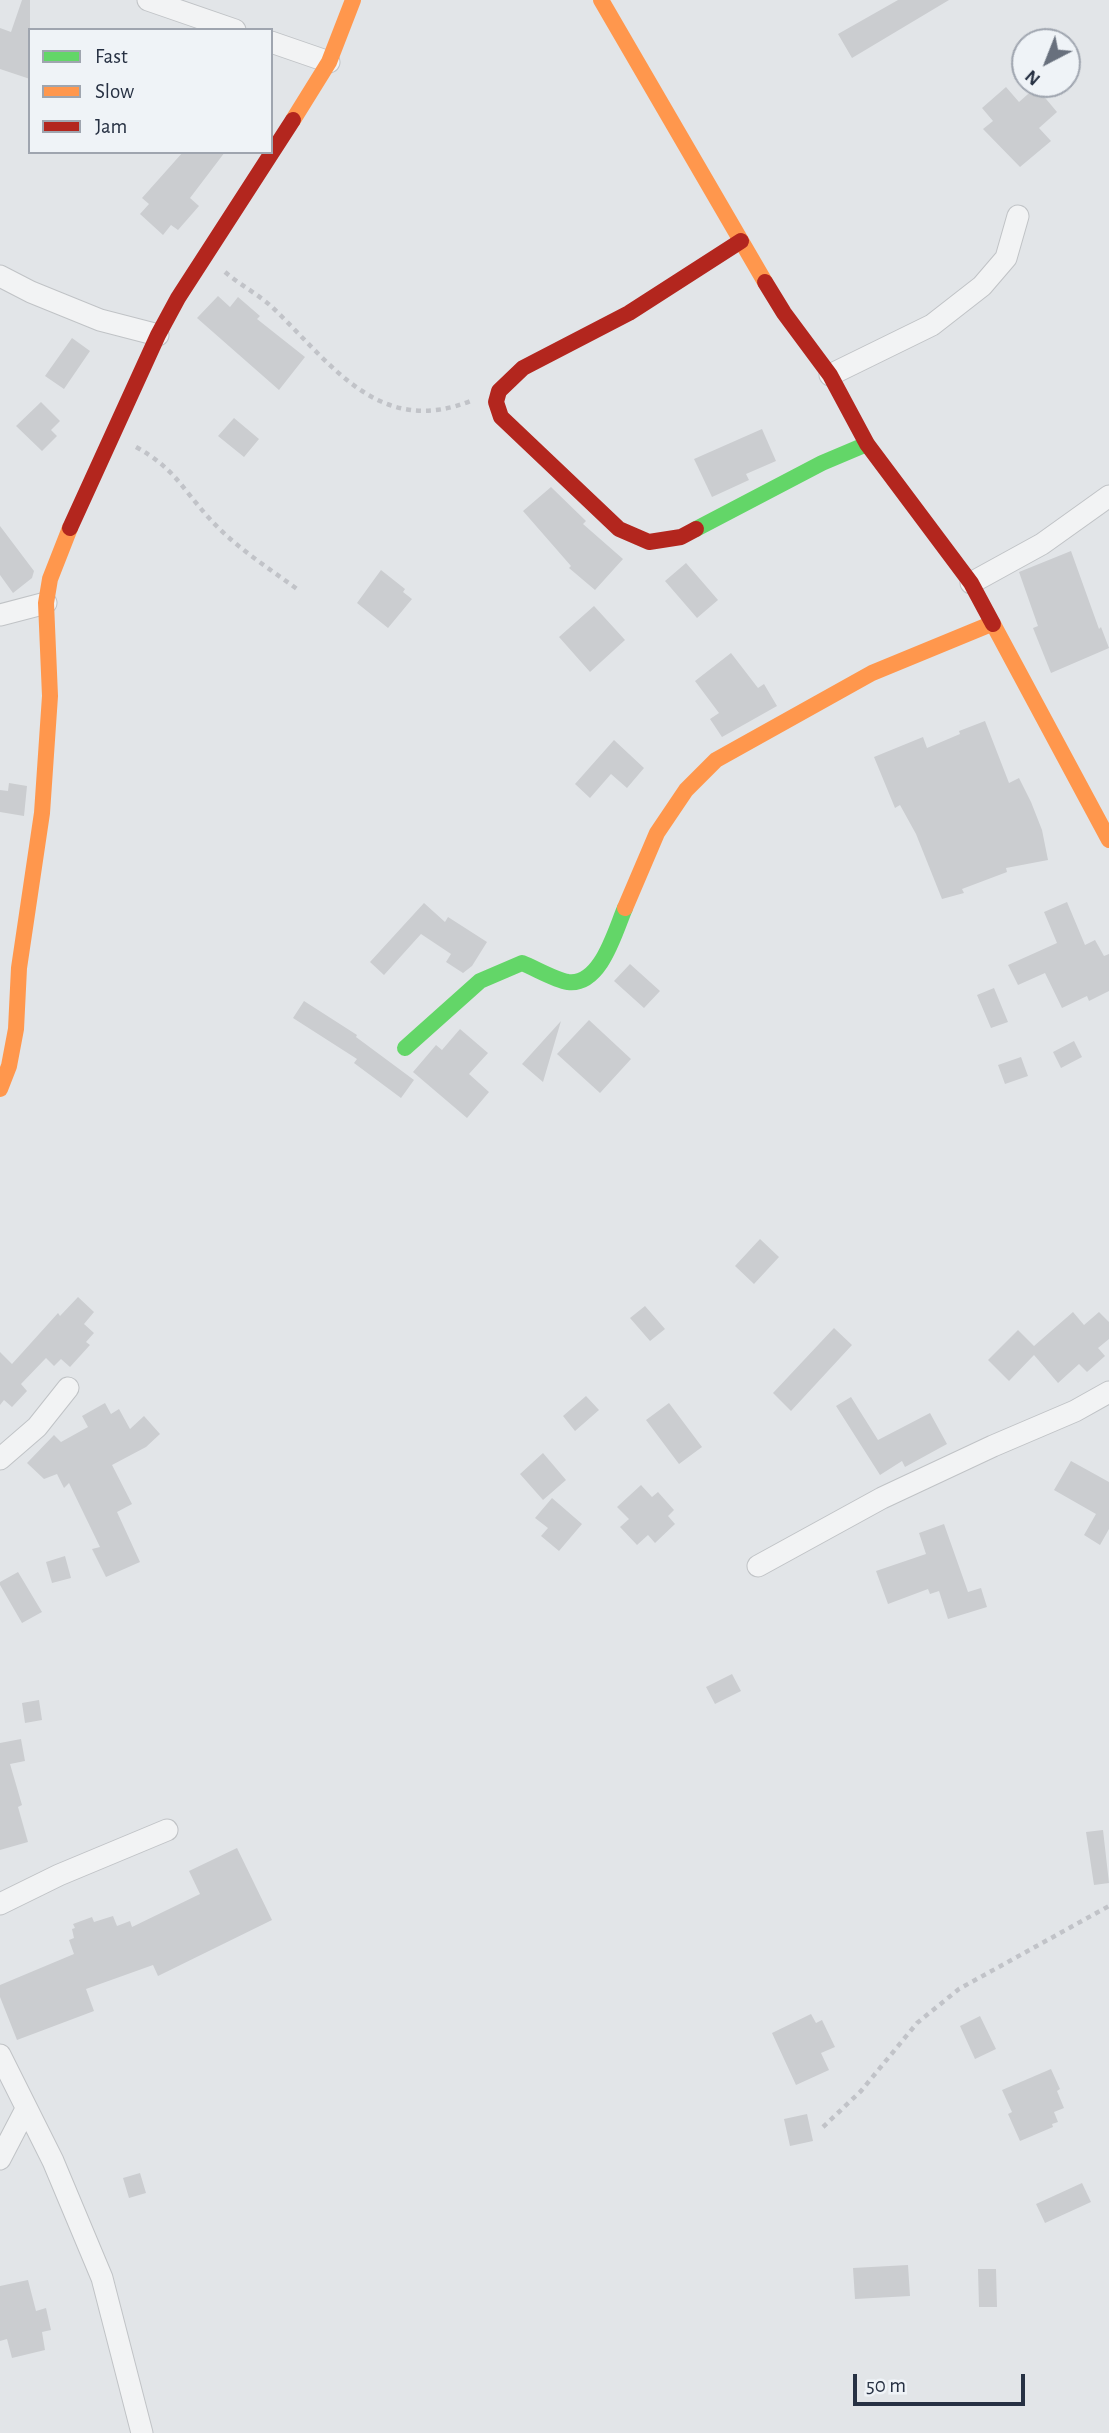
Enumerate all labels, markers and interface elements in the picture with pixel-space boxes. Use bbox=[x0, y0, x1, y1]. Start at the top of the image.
legend bbox=[28, 28, 273, 154]
north arrow bbox=[1011, 28, 1081, 98]
text: Fast bbox=[95, 46, 128, 67]
text: N bbox=[1022, 66, 1044, 89]
text: Slow bbox=[95, 81, 134, 102]
text: Jam bbox=[95, 116, 127, 137]
scale bar bbox=[857, 2360, 1028, 2404]
text: 50 m bbox=[866, 2375, 906, 2396]

